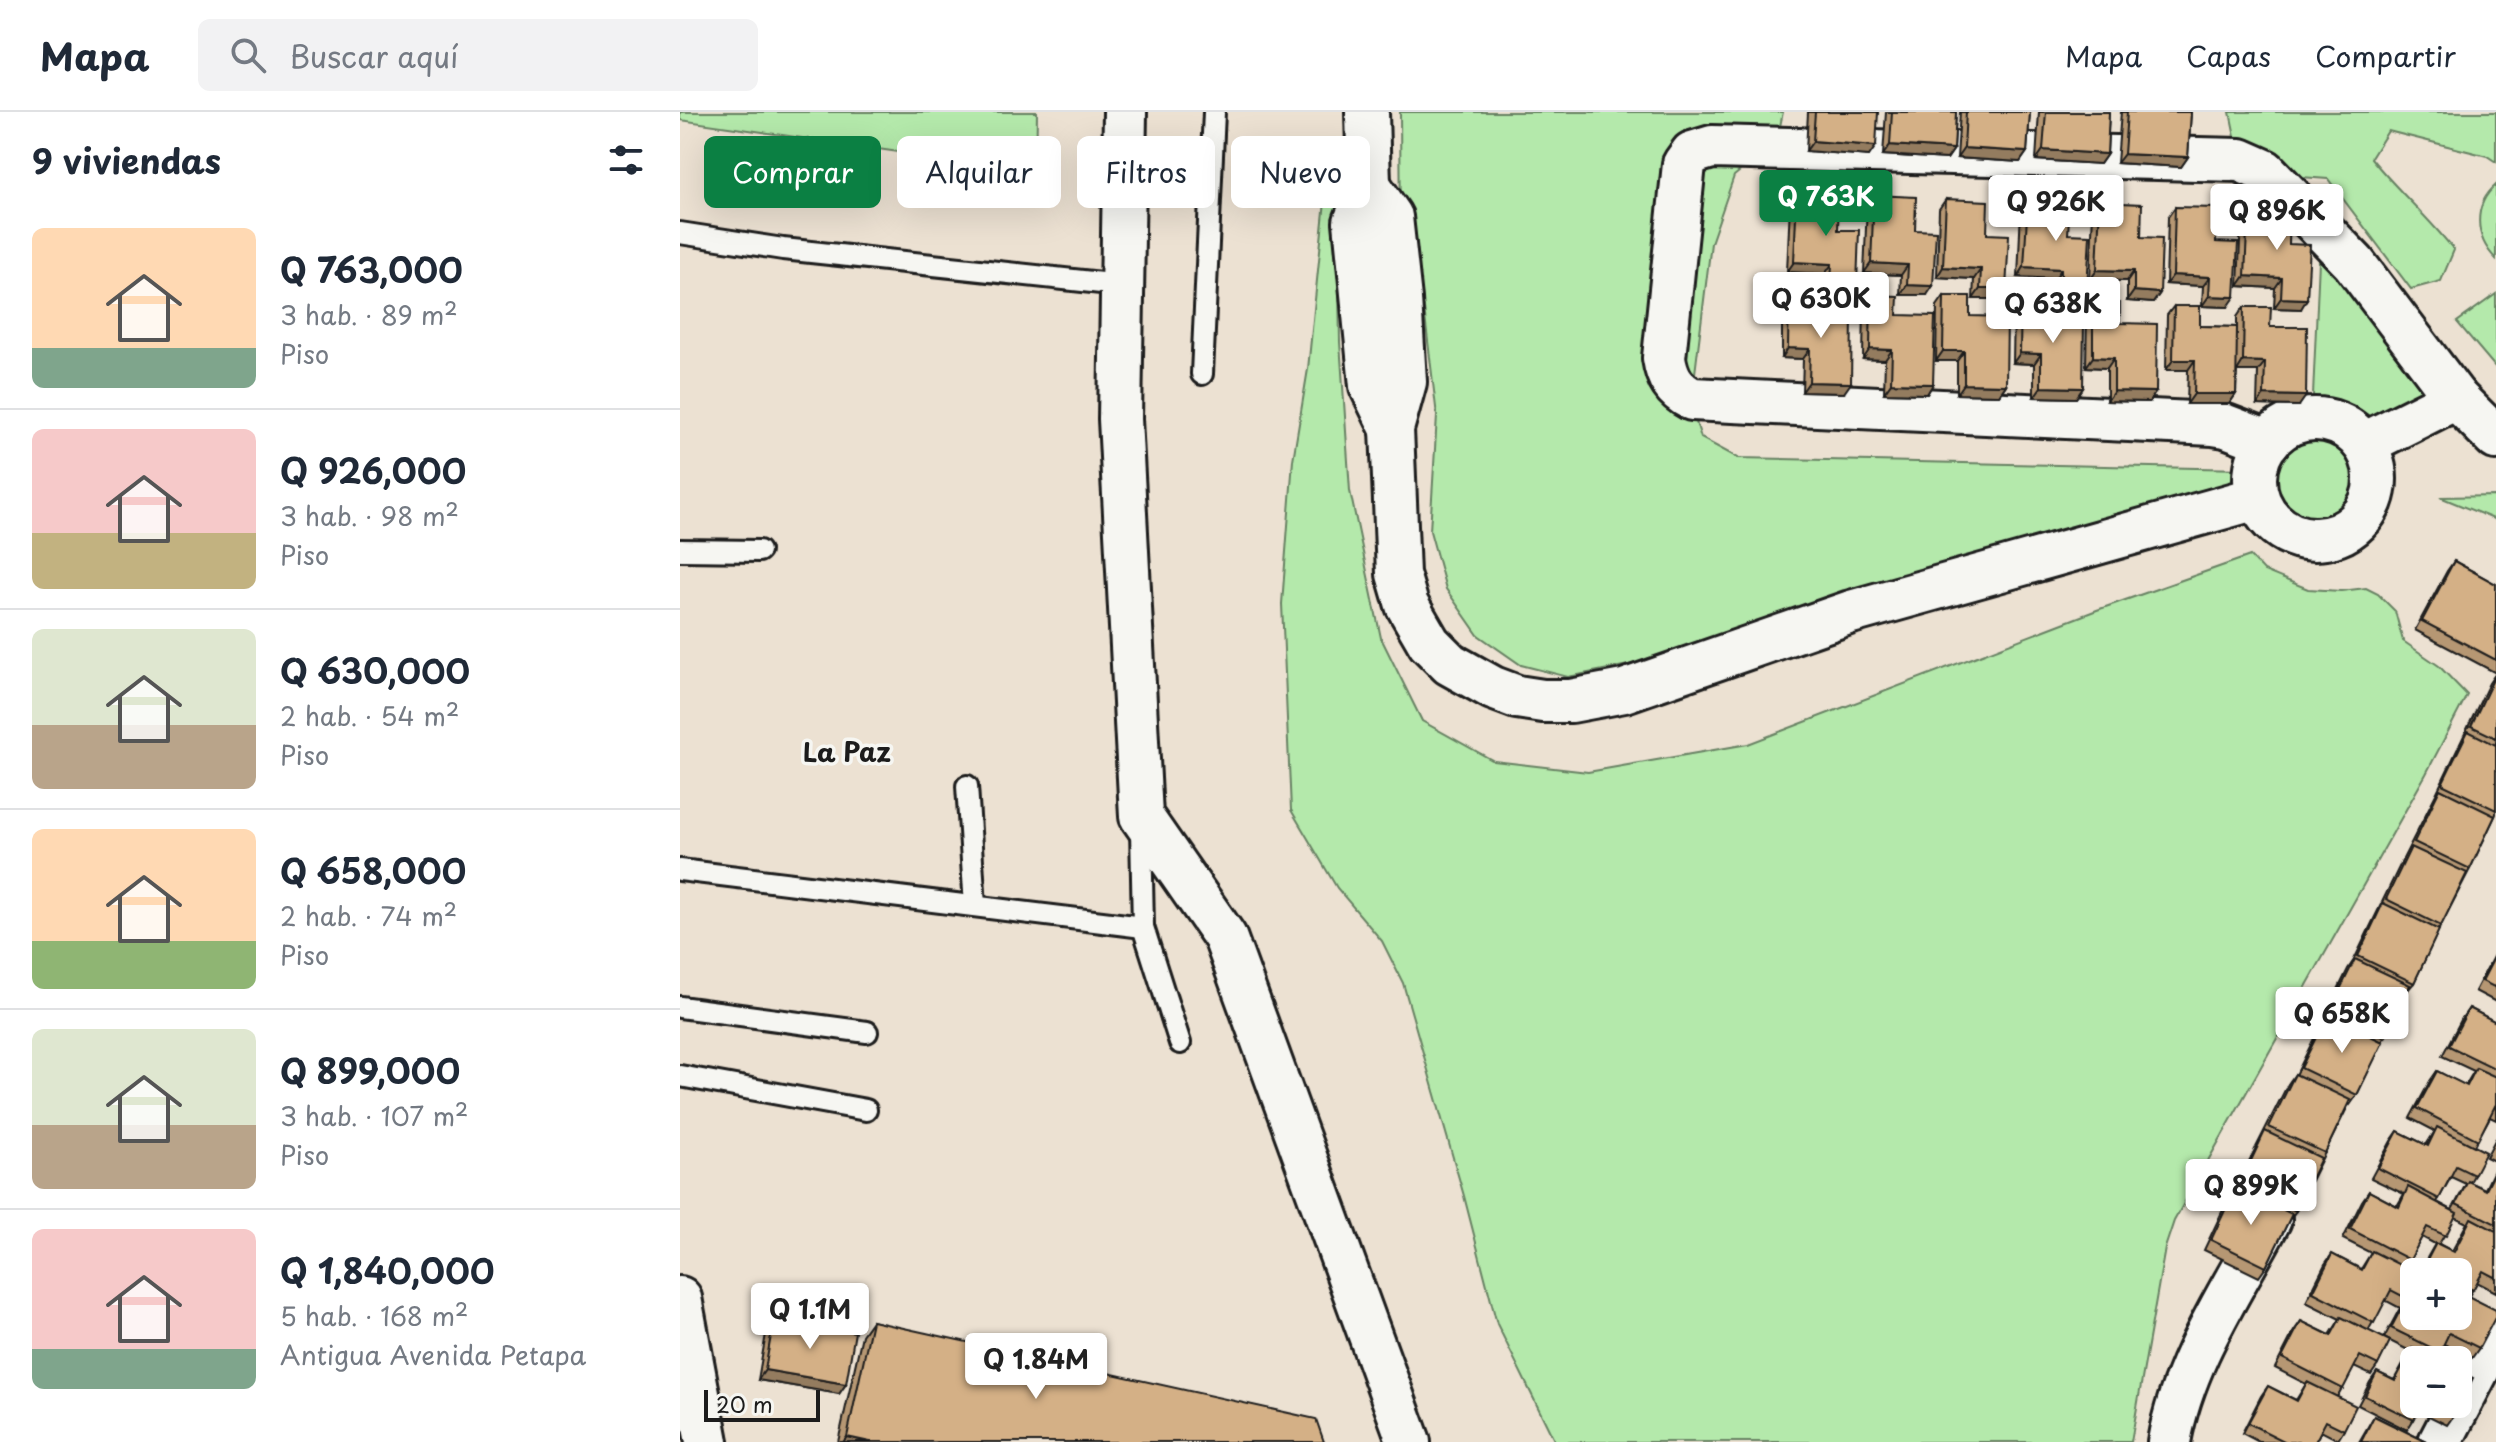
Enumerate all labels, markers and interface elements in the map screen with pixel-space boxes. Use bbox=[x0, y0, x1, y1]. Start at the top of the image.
search box bbox=[198, 19, 758, 91]
text: Mapa bbox=[40, 27, 150, 84]
icon: search bbox=[226, 33, 270, 77]
text: Buscar aquí bbox=[290, 33, 458, 78]
text: Mapa bbox=[2065, 34, 2142, 77]
text: Capas bbox=[2186, 34, 2271, 77]
text: Compartir bbox=[2315, 34, 2456, 77]
text: 9 viviendas bbox=[32, 134, 221, 186]
chip: Comprar bbox=[704, 136, 881, 208]
chip: Alquilar bbox=[897, 136, 1061, 208]
chip: Filtros bbox=[1077, 136, 1215, 208]
chip: Nuevo bbox=[1231, 136, 1370, 208]
icon: filters bbox=[604, 138, 648, 182]
pin: Q 763K bbox=[1761, 170, 1891, 238]
pin: Q 926K bbox=[1991, 175, 2121, 243]
text: Q 763K bbox=[1777, 176, 1875, 215]
text: Q 926K bbox=[2007, 181, 2105, 220]
pin: Q 896K bbox=[2212, 184, 2342, 252]
text: Q 896K bbox=[2228, 190, 2326, 229]
text: Q 763,000 bbox=[280, 243, 463, 295]
icon: home bbox=[96, 260, 192, 356]
pin: Q 630K bbox=[1756, 272, 1886, 340]
pin: Q 638K bbox=[1988, 277, 2118, 345]
text: Q 630K bbox=[1771, 278, 1871, 317]
text: Q 638K bbox=[2004, 283, 2102, 322]
text: 3 hab. · 89 m² bbox=[280, 295, 458, 334]
text: Piso bbox=[280, 334, 329, 373]
text: Q 926,000 bbox=[280, 444, 466, 496]
icon: home bbox=[96, 461, 192, 557]
text: 3 hab. · 98 m² bbox=[280, 496, 459, 535]
text: Piso bbox=[280, 535, 329, 574]
text: Q 630,000 bbox=[280, 644, 470, 696]
icon: home bbox=[96, 661, 192, 757]
text: 2 hab. · 54 m² bbox=[280, 696, 459, 735]
district label: La Paz bbox=[803, 732, 891, 771]
text: Piso bbox=[280, 735, 329, 774]
text: Q 658,000 bbox=[280, 844, 466, 896]
icon: home bbox=[96, 861, 192, 957]
text: 2 hab. · 74 m² bbox=[280, 896, 457, 935]
text: Piso bbox=[280, 935, 329, 974]
pin: Q 658K bbox=[2277, 987, 2407, 1055]
text: Q 658K bbox=[2294, 993, 2390, 1032]
text: Q 899,000 bbox=[280, 1044, 460, 1096]
icon: home bbox=[96, 1061, 192, 1157]
text: 3 hab. · 107 m² bbox=[280, 1096, 468, 1135]
text: Piso bbox=[280, 1135, 329, 1174]
pin: Q 899K bbox=[2186, 1159, 2316, 1227]
text: Q 899K bbox=[2204, 1165, 2298, 1204]
text: Q 1,840,000 bbox=[280, 1244, 494, 1296]
map controls bbox=[2400, 1258, 2472, 1418]
button: + bbox=[2400, 1258, 2472, 1330]
icon: home bbox=[96, 1261, 192, 1357]
pin: Q 1.1M bbox=[745, 1283, 875, 1351]
text: Q 1.1M bbox=[769, 1289, 851, 1328]
text: 5 hab. · 168 m² bbox=[280, 1296, 468, 1335]
pin: Q 1.84M bbox=[962, 1333, 1110, 1401]
text: Antigua Avenida Petapa bbox=[280, 1335, 586, 1374]
text: Q 1.84M bbox=[983, 1339, 1089, 1378]
button: − bbox=[2400, 1346, 2472, 1418]
scale bar bbox=[704, 1386, 820, 1422]
text: 20 m bbox=[716, 1387, 773, 1420]

